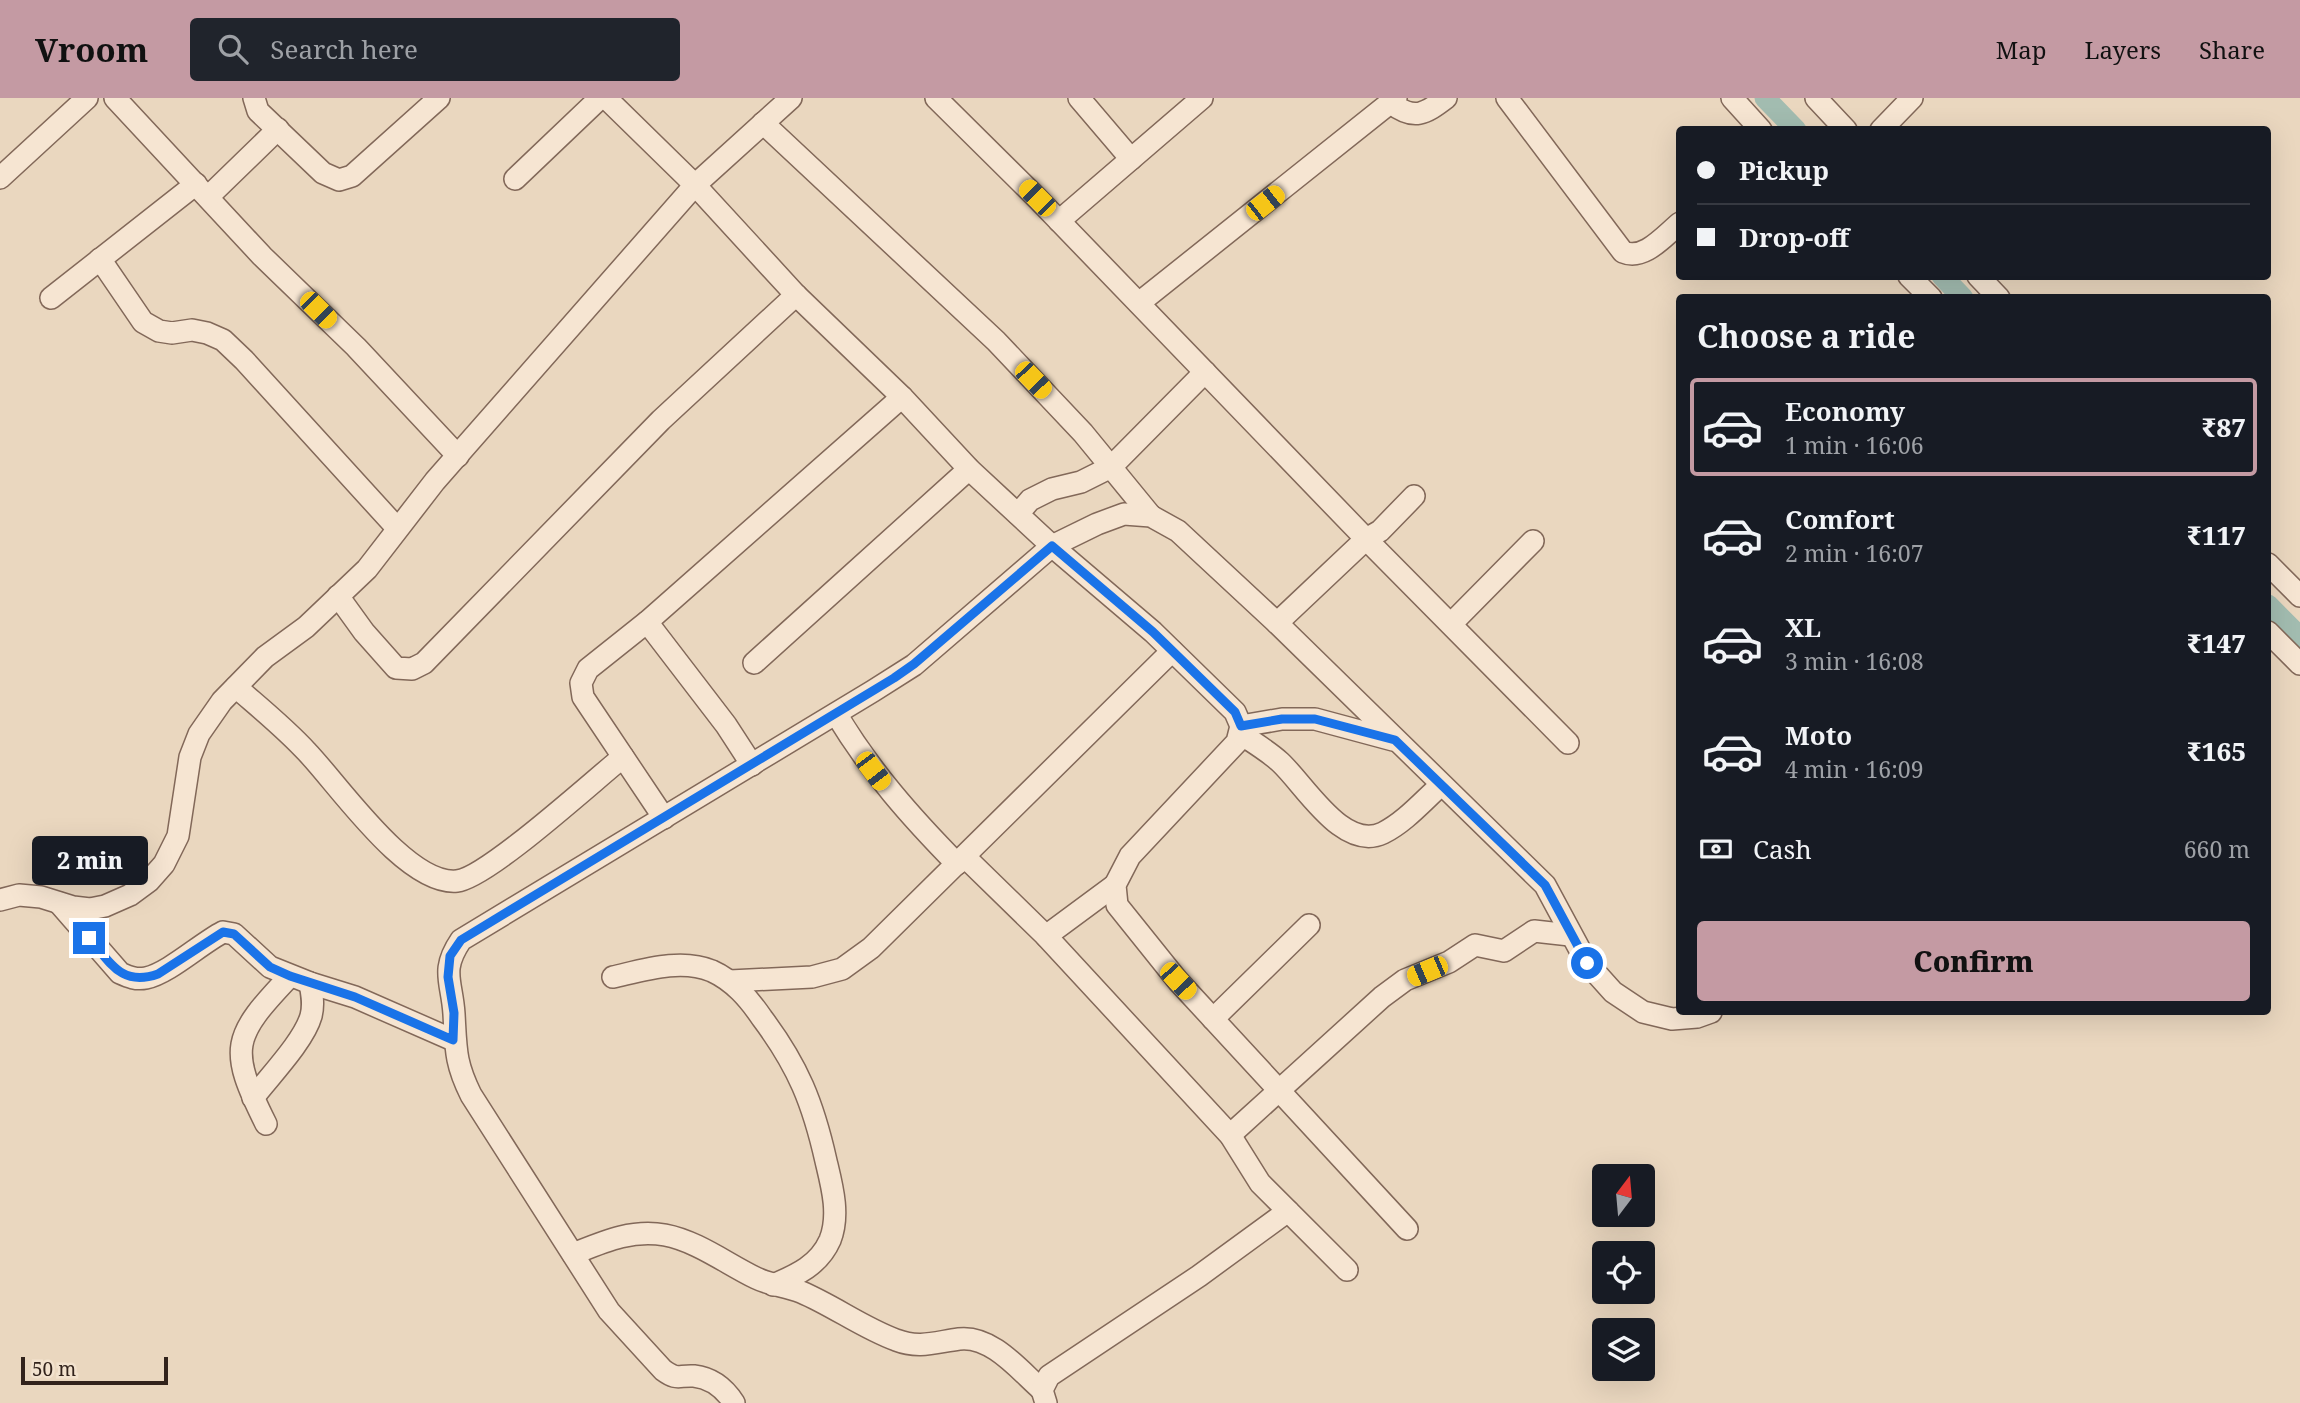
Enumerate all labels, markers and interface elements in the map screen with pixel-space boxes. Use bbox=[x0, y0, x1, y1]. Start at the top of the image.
search box bbox=[190, 18, 680, 81]
text: Vroom bbox=[35, 27, 148, 72]
icon: search bbox=[214, 30, 252, 68]
text: Search here bbox=[270, 31, 418, 67]
text: Map bbox=[1996, 33, 2047, 66]
text: Layers bbox=[2085, 33, 2161, 66]
text: Share bbox=[2199, 33, 2265, 66]
text: Pickup bbox=[1739, 152, 1829, 188]
car bbox=[1015, 176, 1060, 220]
car bbox=[1242, 182, 1289, 224]
text: Drop-off bbox=[1739, 219, 1849, 255]
car bbox=[296, 288, 341, 332]
text: Choose a ride bbox=[1697, 314, 1916, 357]
car bbox=[1011, 358, 1056, 402]
text: Economy bbox=[1785, 393, 1905, 429]
icon: car bbox=[1701, 396, 1764, 459]
text: ₹87 bbox=[2202, 409, 2246, 445]
text: 1 min · 16:06 bbox=[1785, 429, 1923, 461]
text: Comfort bbox=[1785, 501, 1895, 537]
icon: car bbox=[1701, 504, 1764, 567]
text: ₹117 bbox=[2187, 517, 2246, 553]
text: 2 min · 16:07 bbox=[1785, 537, 1923, 569]
text: XL bbox=[1785, 609, 1821, 645]
icon: car bbox=[1701, 612, 1764, 675]
text: ₹147 bbox=[2187, 625, 2246, 661]
text: 3 min · 16:08 bbox=[1785, 645, 1923, 677]
text: Moto bbox=[1785, 717, 1852, 753]
icon: car bbox=[1701, 720, 1764, 783]
text: ₹165 bbox=[2187, 733, 2246, 769]
car bbox=[852, 748, 895, 794]
text: 4 min · 16:09 bbox=[1785, 753, 1923, 785]
icon: cash bbox=[1697, 830, 1735, 868]
text: Cash bbox=[1753, 831, 1812, 867]
text: 660 m bbox=[2184, 833, 2250, 865]
callout: 2 min bbox=[31, 836, 147, 886]
text: 2 min bbox=[57, 844, 123, 876]
button: Confirm bbox=[1697, 921, 2250, 1001]
route end bbox=[73, 922, 105, 954]
route start bbox=[1571, 947, 1603, 979]
car bbox=[1404, 953, 1451, 989]
car bbox=[1156, 958, 1201, 1004]
north arrow bbox=[1592, 1164, 1656, 1227]
map controls bbox=[1592, 1164, 1655, 1381]
button: locate bbox=[1592, 1241, 1655, 1304]
button: layers bbox=[1592, 1318, 1655, 1381]
scale bar bbox=[21, 1354, 168, 1386]
text: 50 m bbox=[32, 1356, 76, 1382]

